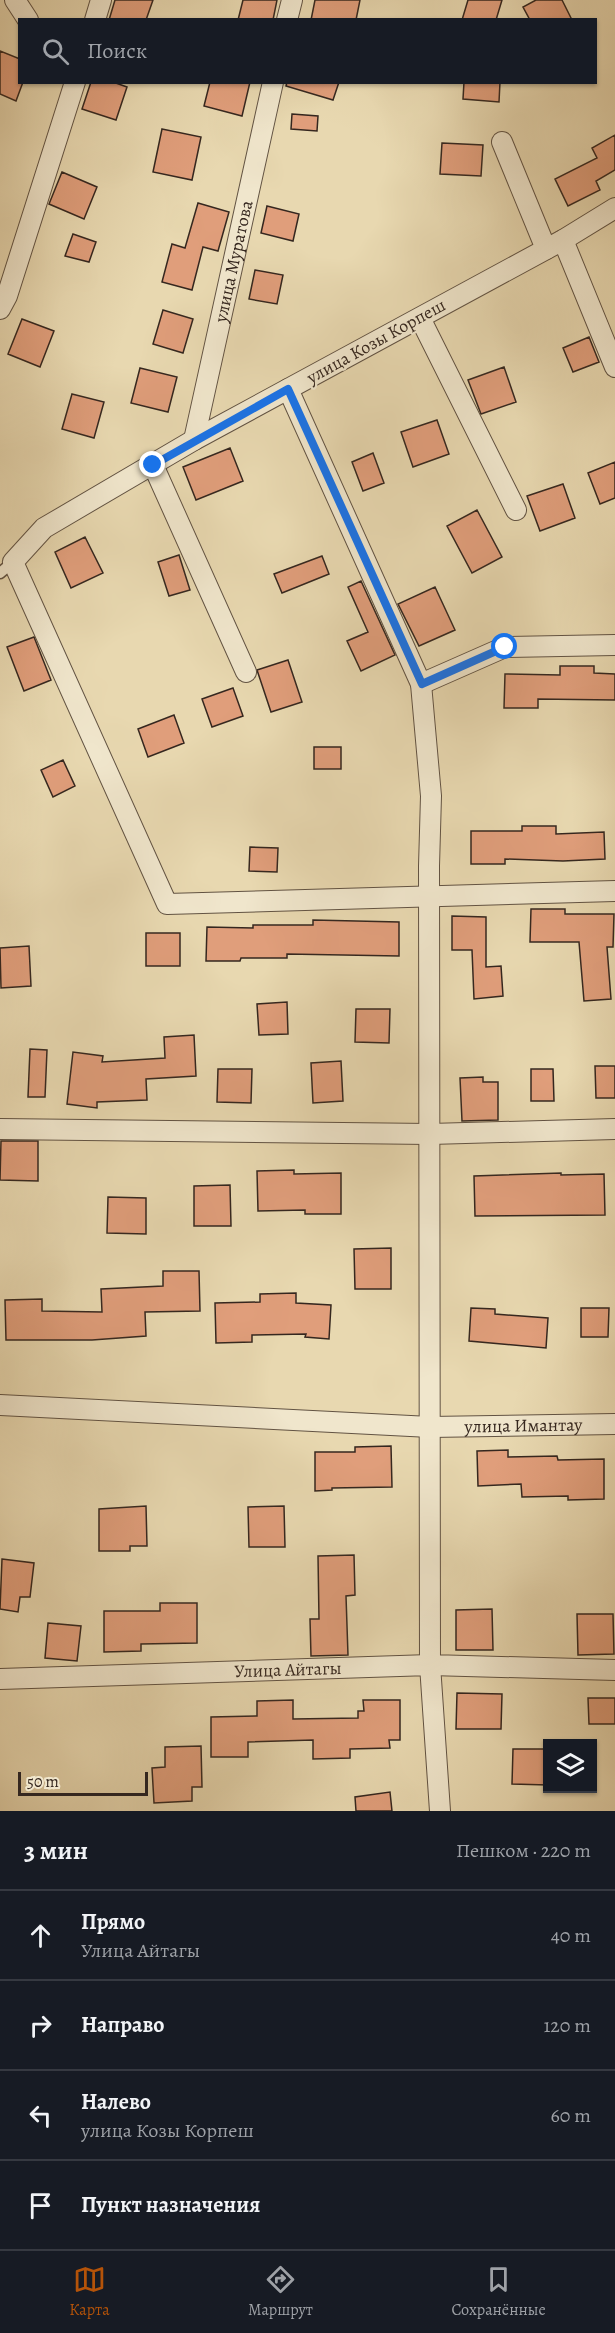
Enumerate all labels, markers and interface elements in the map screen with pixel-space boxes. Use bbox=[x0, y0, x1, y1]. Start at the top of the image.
search box bbox=[18, 18, 597, 84]
icon: search bbox=[39, 35, 72, 68]
text: Поиск bbox=[87, 36, 147, 66]
street label: улица Муратова bbox=[208, 197, 259, 326]
street label: улица Козы Корпеш bbox=[301, 293, 450, 390]
route end bbox=[139, 451, 165, 477]
route start bbox=[491, 633, 517, 659]
street label: улица Имантау bbox=[463, 1413, 583, 1438]
street label: Улица Айтагы bbox=[234, 1656, 342, 1683]
map controls bbox=[543, 1739, 597, 1793]
button: layers bbox=[543, 1739, 597, 1793]
scale bar bbox=[18, 1769, 148, 1796]
text: 50 m bbox=[27, 1771, 59, 1793]
text: 3 мин bbox=[24, 1833, 88, 1868]
text: Пешком · 220 m bbox=[456, 1837, 591, 1864]
text: Прямо bbox=[81, 1907, 145, 1937]
icon: ahead bbox=[24, 1919, 57, 1952]
text: 40 m bbox=[551, 1922, 591, 1949]
text: Улица Айтагы bbox=[81, 1937, 200, 1964]
icon: right bbox=[24, 2009, 57, 2042]
text: Направо bbox=[81, 2010, 164, 2040]
text: 120 m bbox=[543, 2012, 591, 2039]
text: Налево bbox=[81, 2087, 151, 2117]
icon: left bbox=[24, 2099, 57, 2132]
text: 60 m bbox=[551, 2102, 591, 2129]
text: улица Козы Корпеш bbox=[81, 2117, 254, 2144]
icon: arrive bbox=[24, 2189, 57, 2222]
text: Пункт назначения bbox=[81, 2190, 260, 2220]
tab: Карта bbox=[69, 2263, 110, 2321]
tab: Маршрут bbox=[248, 2263, 313, 2321]
tab: Сохранённые bbox=[451, 2263, 546, 2321]

